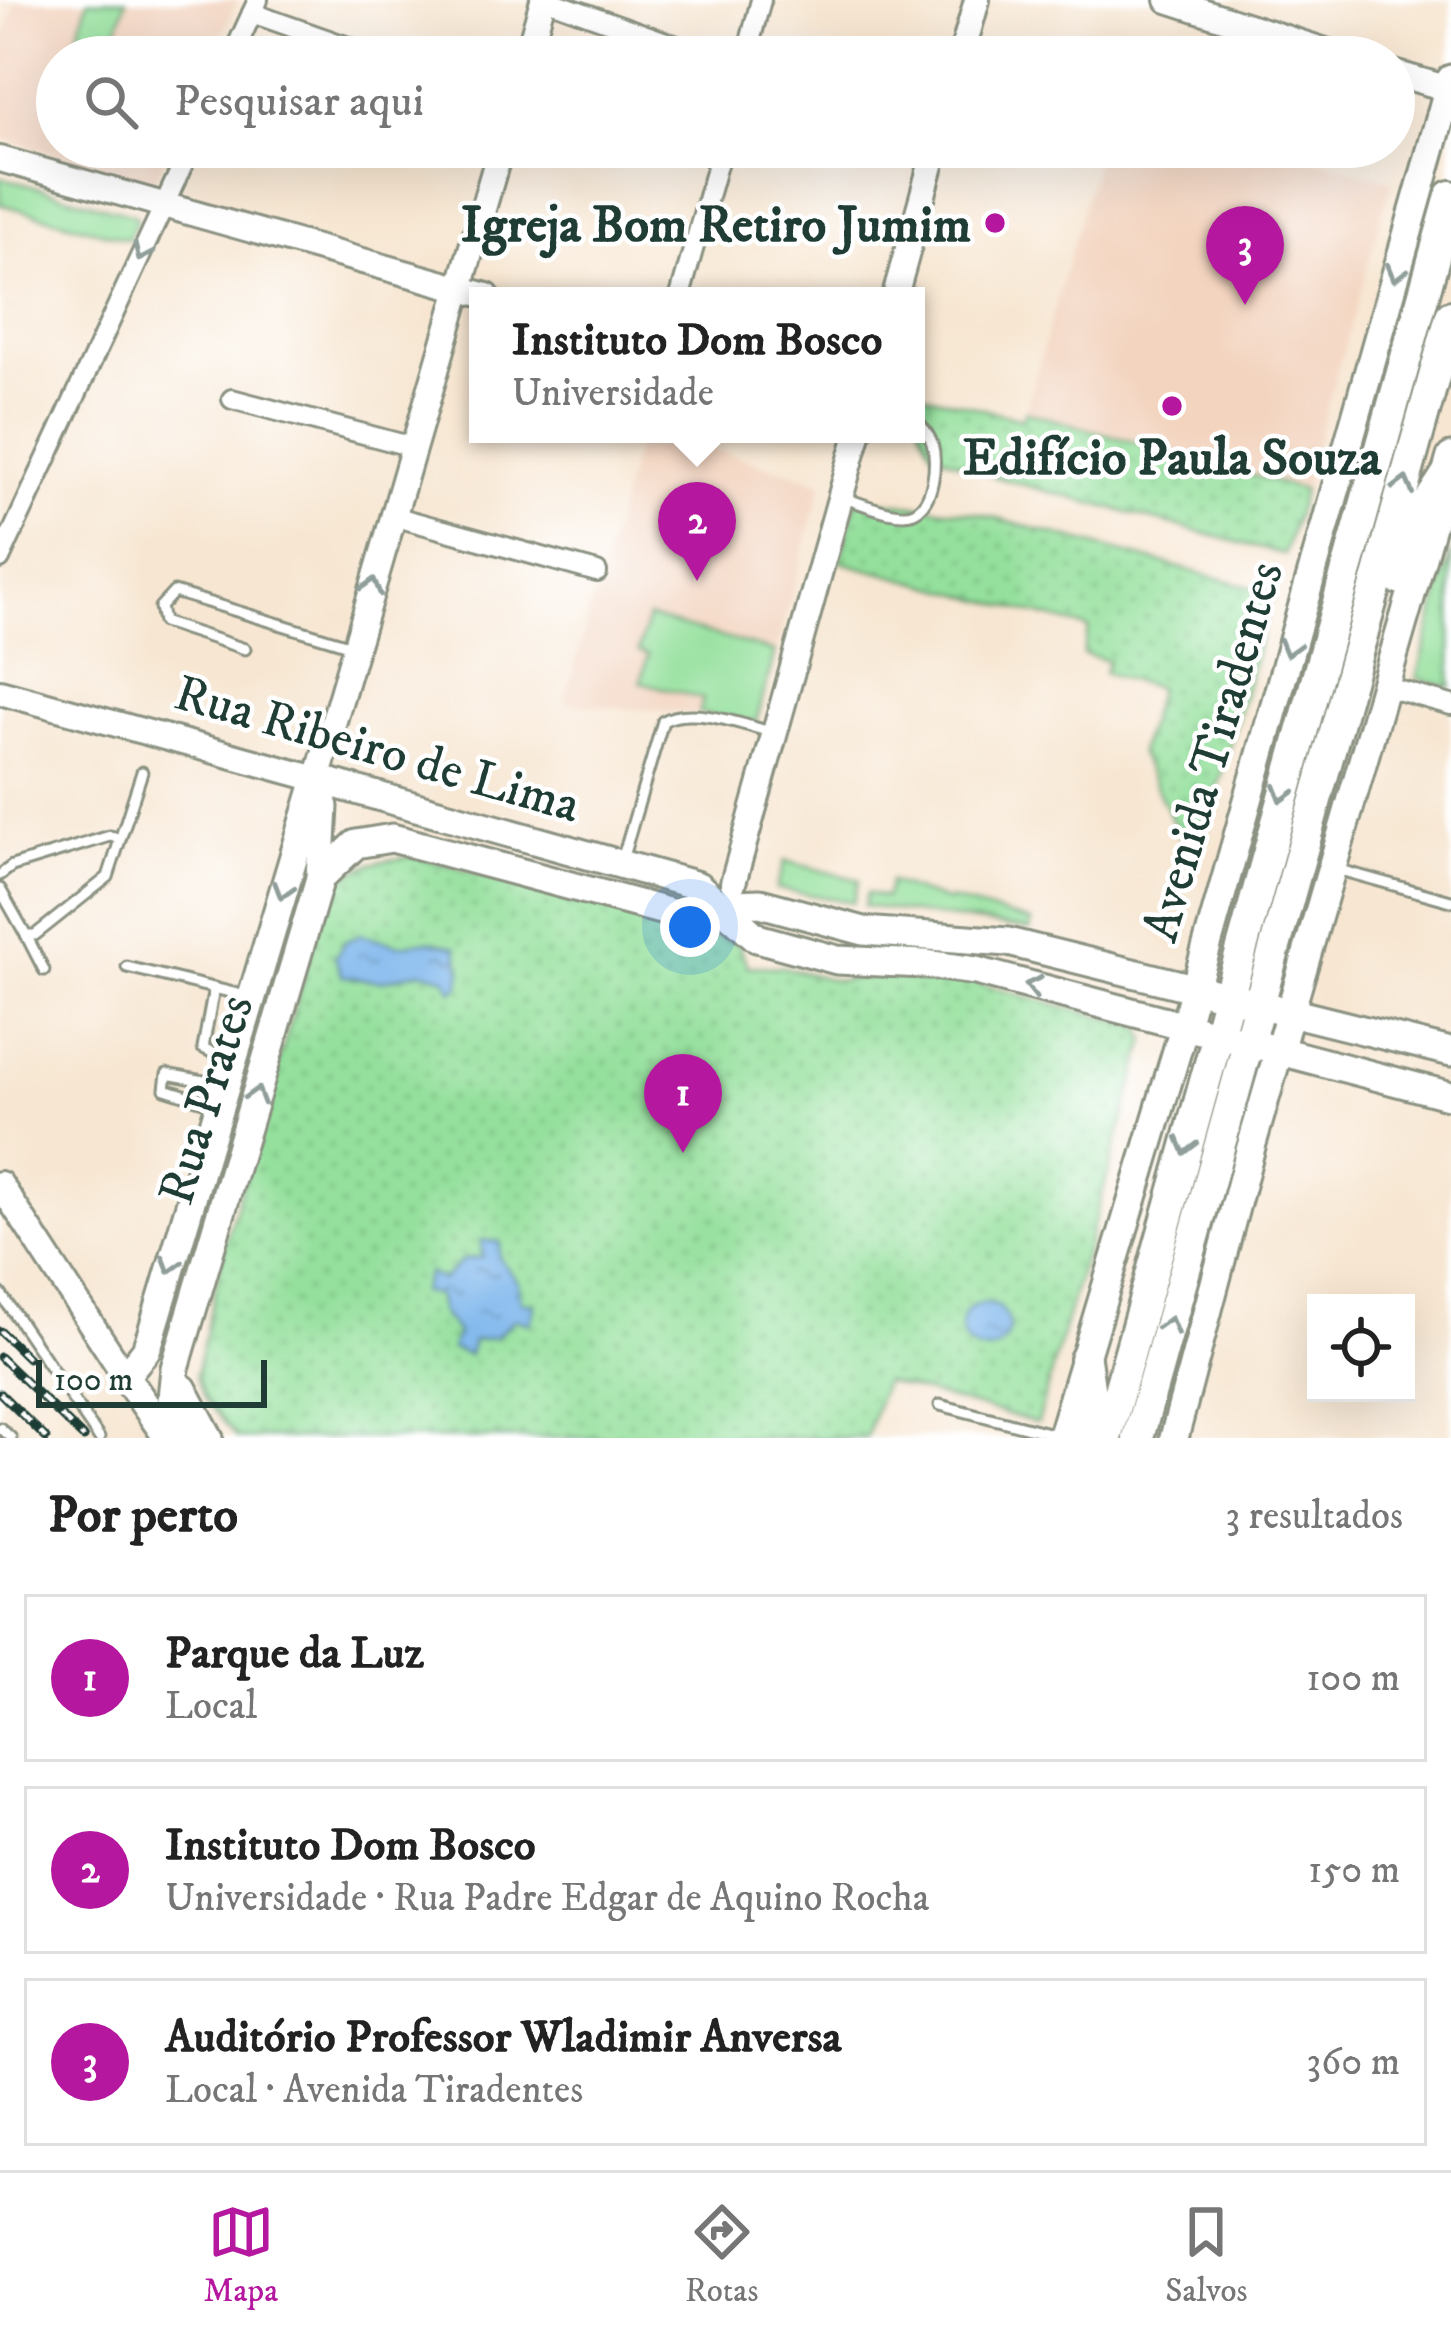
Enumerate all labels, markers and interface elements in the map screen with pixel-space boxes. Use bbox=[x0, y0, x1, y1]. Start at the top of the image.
search box bbox=[36, 36, 1415, 168]
icon: search bbox=[78, 69, 144, 135]
text: Pesquisar aqui bbox=[174, 74, 424, 130]
place label: Igreja Bom Retiro Jumim bbox=[461, 194, 971, 259]
pin: 3 bbox=[1206, 206, 1284, 305]
marker: Igreja Bom Retiro Jumim bbox=[982, 210, 1008, 236]
one-way arrow bbox=[133, 241, 156, 262]
one-way arrow bbox=[1385, 262, 1410, 283]
popup bbox=[469, 287, 925, 443]
text: Instituto Dom Bosco bbox=[512, 313, 882, 369]
text: Universidade bbox=[512, 369, 714, 418]
marker: Edifício Paula Souza bbox=[1159, 393, 1185, 419]
place label: Edifício Paula Souza bbox=[963, 427, 1383, 491]
one-way arrow bbox=[1390, 475, 1415, 496]
pin: 2 bbox=[658, 482, 736, 581]
street label: Avenida Tiradentes bbox=[1129, 554, 1299, 949]
one-way arrow bbox=[358, 576, 383, 597]
one-way arrow bbox=[1278, 637, 1303, 658]
street label: Rua Ribeiro de Lima bbox=[167, 661, 587, 838]
one-way arrow bbox=[1272, 783, 1297, 803]
one-way arrow bbox=[272, 880, 297, 901]
your location bbox=[660, 897, 720, 957]
one-way arrow bbox=[1024, 975, 1044, 1000]
street label: Rua Prates bbox=[145, 987, 269, 1212]
pin: 1 bbox=[644, 1054, 722, 1153]
one-way arrow bbox=[242, 1085, 267, 1106]
one-way arrow bbox=[1175, 1135, 1200, 1156]
one-way arrow bbox=[160, 1254, 185, 1275]
map controls bbox=[1307, 1294, 1415, 1402]
button: locate bbox=[1307, 1294, 1415, 1402]
one-way arrow bbox=[1155, 1316, 1180, 1336]
scale bar bbox=[36, 1354, 267, 1407]
text: 100 m bbox=[54, 1360, 133, 1401]
text: Por perto bbox=[48, 1484, 238, 1548]
text: 3 resultados bbox=[1226, 1492, 1403, 1541]
text: Parque da Luz bbox=[165, 1626, 424, 1682]
text: 1 bbox=[83, 1654, 97, 1703]
text: 100 m bbox=[1306, 1654, 1400, 1703]
text: Local bbox=[165, 1682, 257, 1731]
text: Instituto Dom Bosco bbox=[165, 1818, 536, 1874]
text: 2 bbox=[80, 1846, 100, 1895]
text: 150 m bbox=[1308, 1846, 1400, 1895]
text: Universidade · Rua Padre Edgar de Aquino Rocha bbox=[165, 1874, 929, 1923]
text: Auditório Professor Wladimir Anversa bbox=[165, 2010, 842, 2066]
text: 3 bbox=[83, 2038, 97, 2087]
text: 360 m bbox=[1306, 2038, 1400, 2087]
text: Local · Avenida Tiradentes bbox=[165, 2066, 583, 2115]
tab: Mapa bbox=[203, 2199, 278, 2312]
tab: Rotas bbox=[685, 2199, 758, 2312]
tab: Salvos bbox=[1165, 2199, 1248, 2312]

